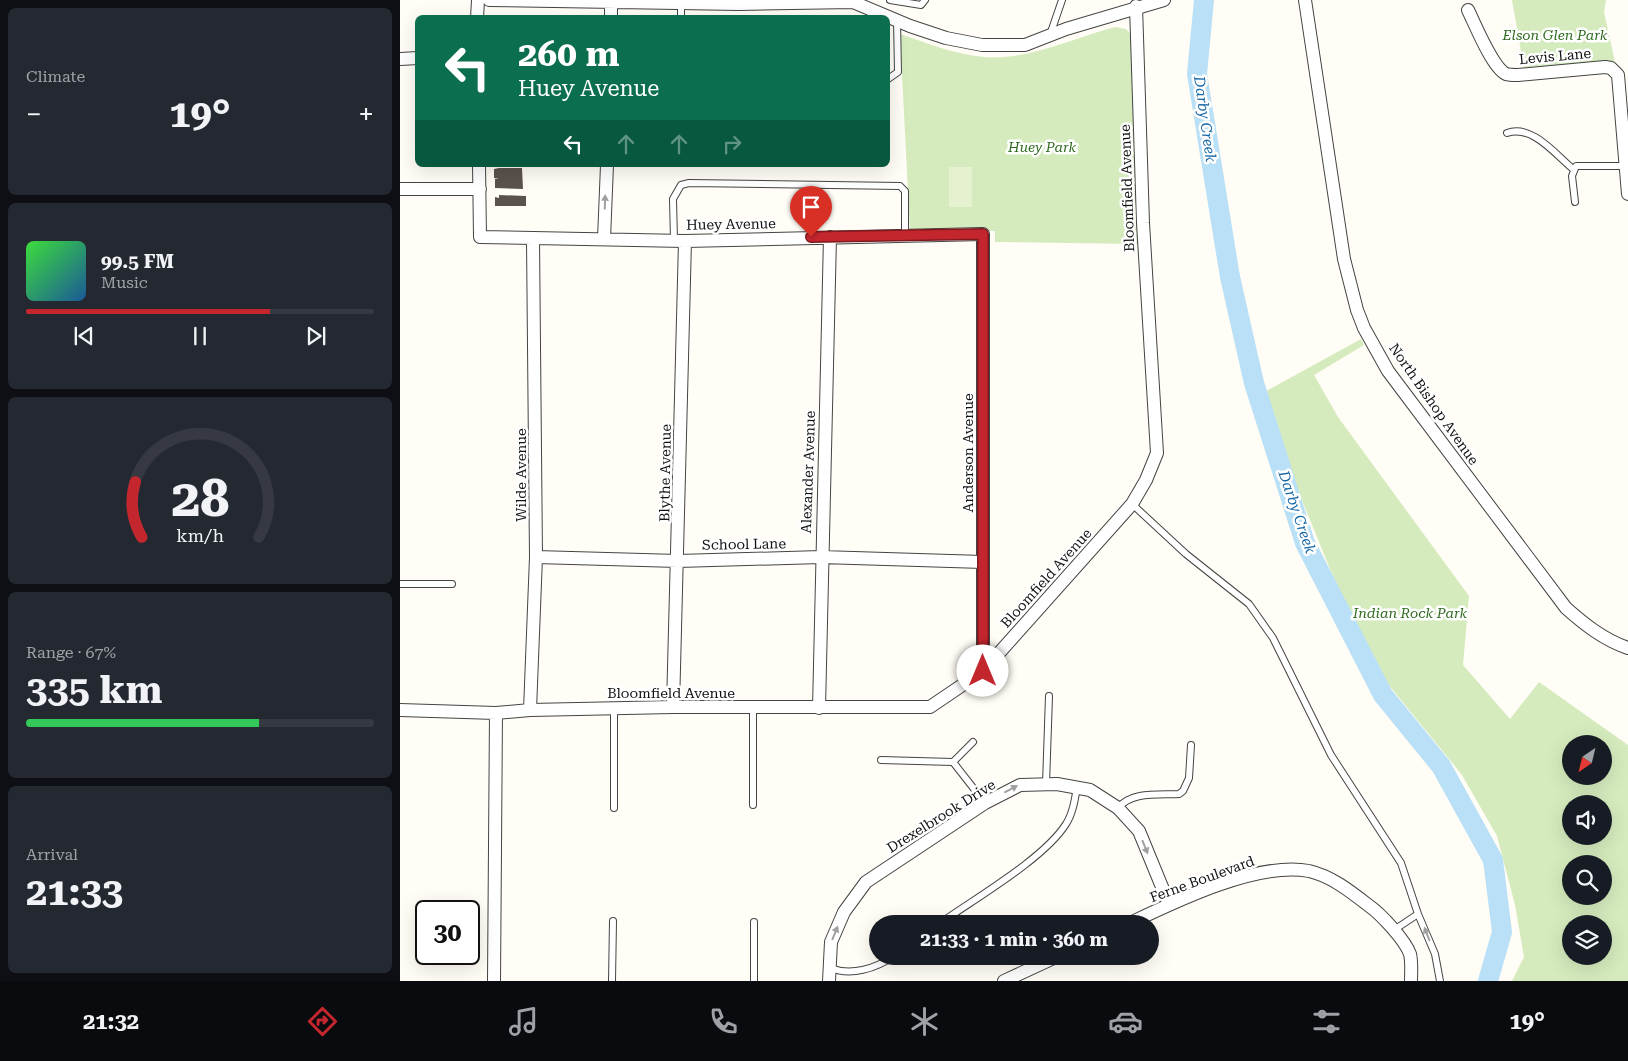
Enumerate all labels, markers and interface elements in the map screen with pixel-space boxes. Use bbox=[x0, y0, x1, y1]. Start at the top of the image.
park label: Elson Glen Park bbox=[1502, 27, 1608, 43]
text: 260 m bbox=[518, 34, 619, 75]
icon: left bbox=[435, 35, 500, 100]
street label: Levis Lane bbox=[1518, 45, 1592, 67]
text: Climate bbox=[26, 67, 85, 86]
water label: Darby Creek bbox=[1190, 74, 1220, 164]
text: Huey Avenue bbox=[518, 76, 659, 101]
text: 19° bbox=[169, 92, 231, 136]
text: − bbox=[26, 98, 42, 131]
text: + bbox=[358, 98, 374, 131]
street label: Bloomfield Avenue bbox=[1117, 124, 1137, 252]
icon: left bbox=[559, 130, 587, 158]
icon: ahead bbox=[612, 130, 640, 158]
icon: ahead bbox=[665, 130, 693, 158]
icon: right bbox=[718, 130, 746, 158]
park label: Huey Park bbox=[1007, 139, 1076, 155]
pin bbox=[790, 186, 832, 237]
icon: arrive bbox=[797, 193, 825, 221]
one-way arrow bbox=[602, 194, 610, 210]
street label: Huey Avenue bbox=[686, 215, 776, 233]
text: 99.5 FM bbox=[101, 250, 174, 273]
text: Music bbox=[101, 273, 148, 292]
icon: previous bbox=[70, 322, 98, 350]
icon: pause bbox=[186, 322, 214, 350]
icon: next bbox=[302, 322, 330, 350]
street label: North Bishop Avenue bbox=[1386, 340, 1482, 468]
street label: Anderson Avenue bbox=[960, 393, 976, 513]
street label: Alexander Avenue bbox=[798, 410, 818, 534]
street label: Blythe Avenue bbox=[656, 424, 674, 522]
street label: Wilde Avenue bbox=[513, 428, 529, 522]
water label: Darby Creek bbox=[1274, 467, 1320, 557]
text: 28 bbox=[171, 468, 229, 529]
text: km/h bbox=[176, 525, 224, 546]
street label: Bloomfield Avenue bbox=[997, 525, 1095, 631]
street label: School Lane bbox=[702, 535, 786, 553]
park label: Indian Rock Park bbox=[1352, 605, 1467, 621]
text: Range · 67% bbox=[26, 643, 116, 662]
position arrow bbox=[956, 644, 1008, 696]
text: 335 km bbox=[26, 668, 162, 712]
street label: Bloomfield Avenue bbox=[607, 685, 735, 701]
north arrow bbox=[1562, 735, 1612, 785]
map controls bbox=[1562, 735, 1612, 965]
street label: Drexelbrook Drive bbox=[884, 776, 998, 856]
one-way arrow bbox=[1004, 785, 1018, 793]
button: sound bbox=[1562, 795, 1612, 845]
one-way arrow bbox=[1142, 840, 1150, 854]
text: Arrival bbox=[26, 845, 78, 864]
street label: Ferne Boulevard bbox=[1148, 853, 1256, 905]
button: search bbox=[1562, 855, 1612, 905]
text: 21:33 bbox=[26, 870, 123, 914]
speed limit sign: 30 bbox=[415, 900, 480, 965]
button: layers bbox=[1562, 915, 1612, 965]
one-way arrow bbox=[831, 925, 839, 940]
one-way arrow bbox=[1423, 927, 1431, 941]
text: 21:33 · 1 min · 360 m bbox=[920, 928, 1108, 951]
icon: directions bbox=[305, 1004, 340, 1039]
icon: music bbox=[506, 1004, 541, 1039]
icon: phone bbox=[706, 1004, 741, 1039]
icon: climate bbox=[907, 1004, 942, 1039]
icon: car bbox=[1108, 1004, 1143, 1039]
icon: filters bbox=[1309, 1004, 1344, 1039]
text: 21:32 bbox=[83, 1009, 139, 1034]
text: 19° bbox=[1509, 1009, 1545, 1034]

